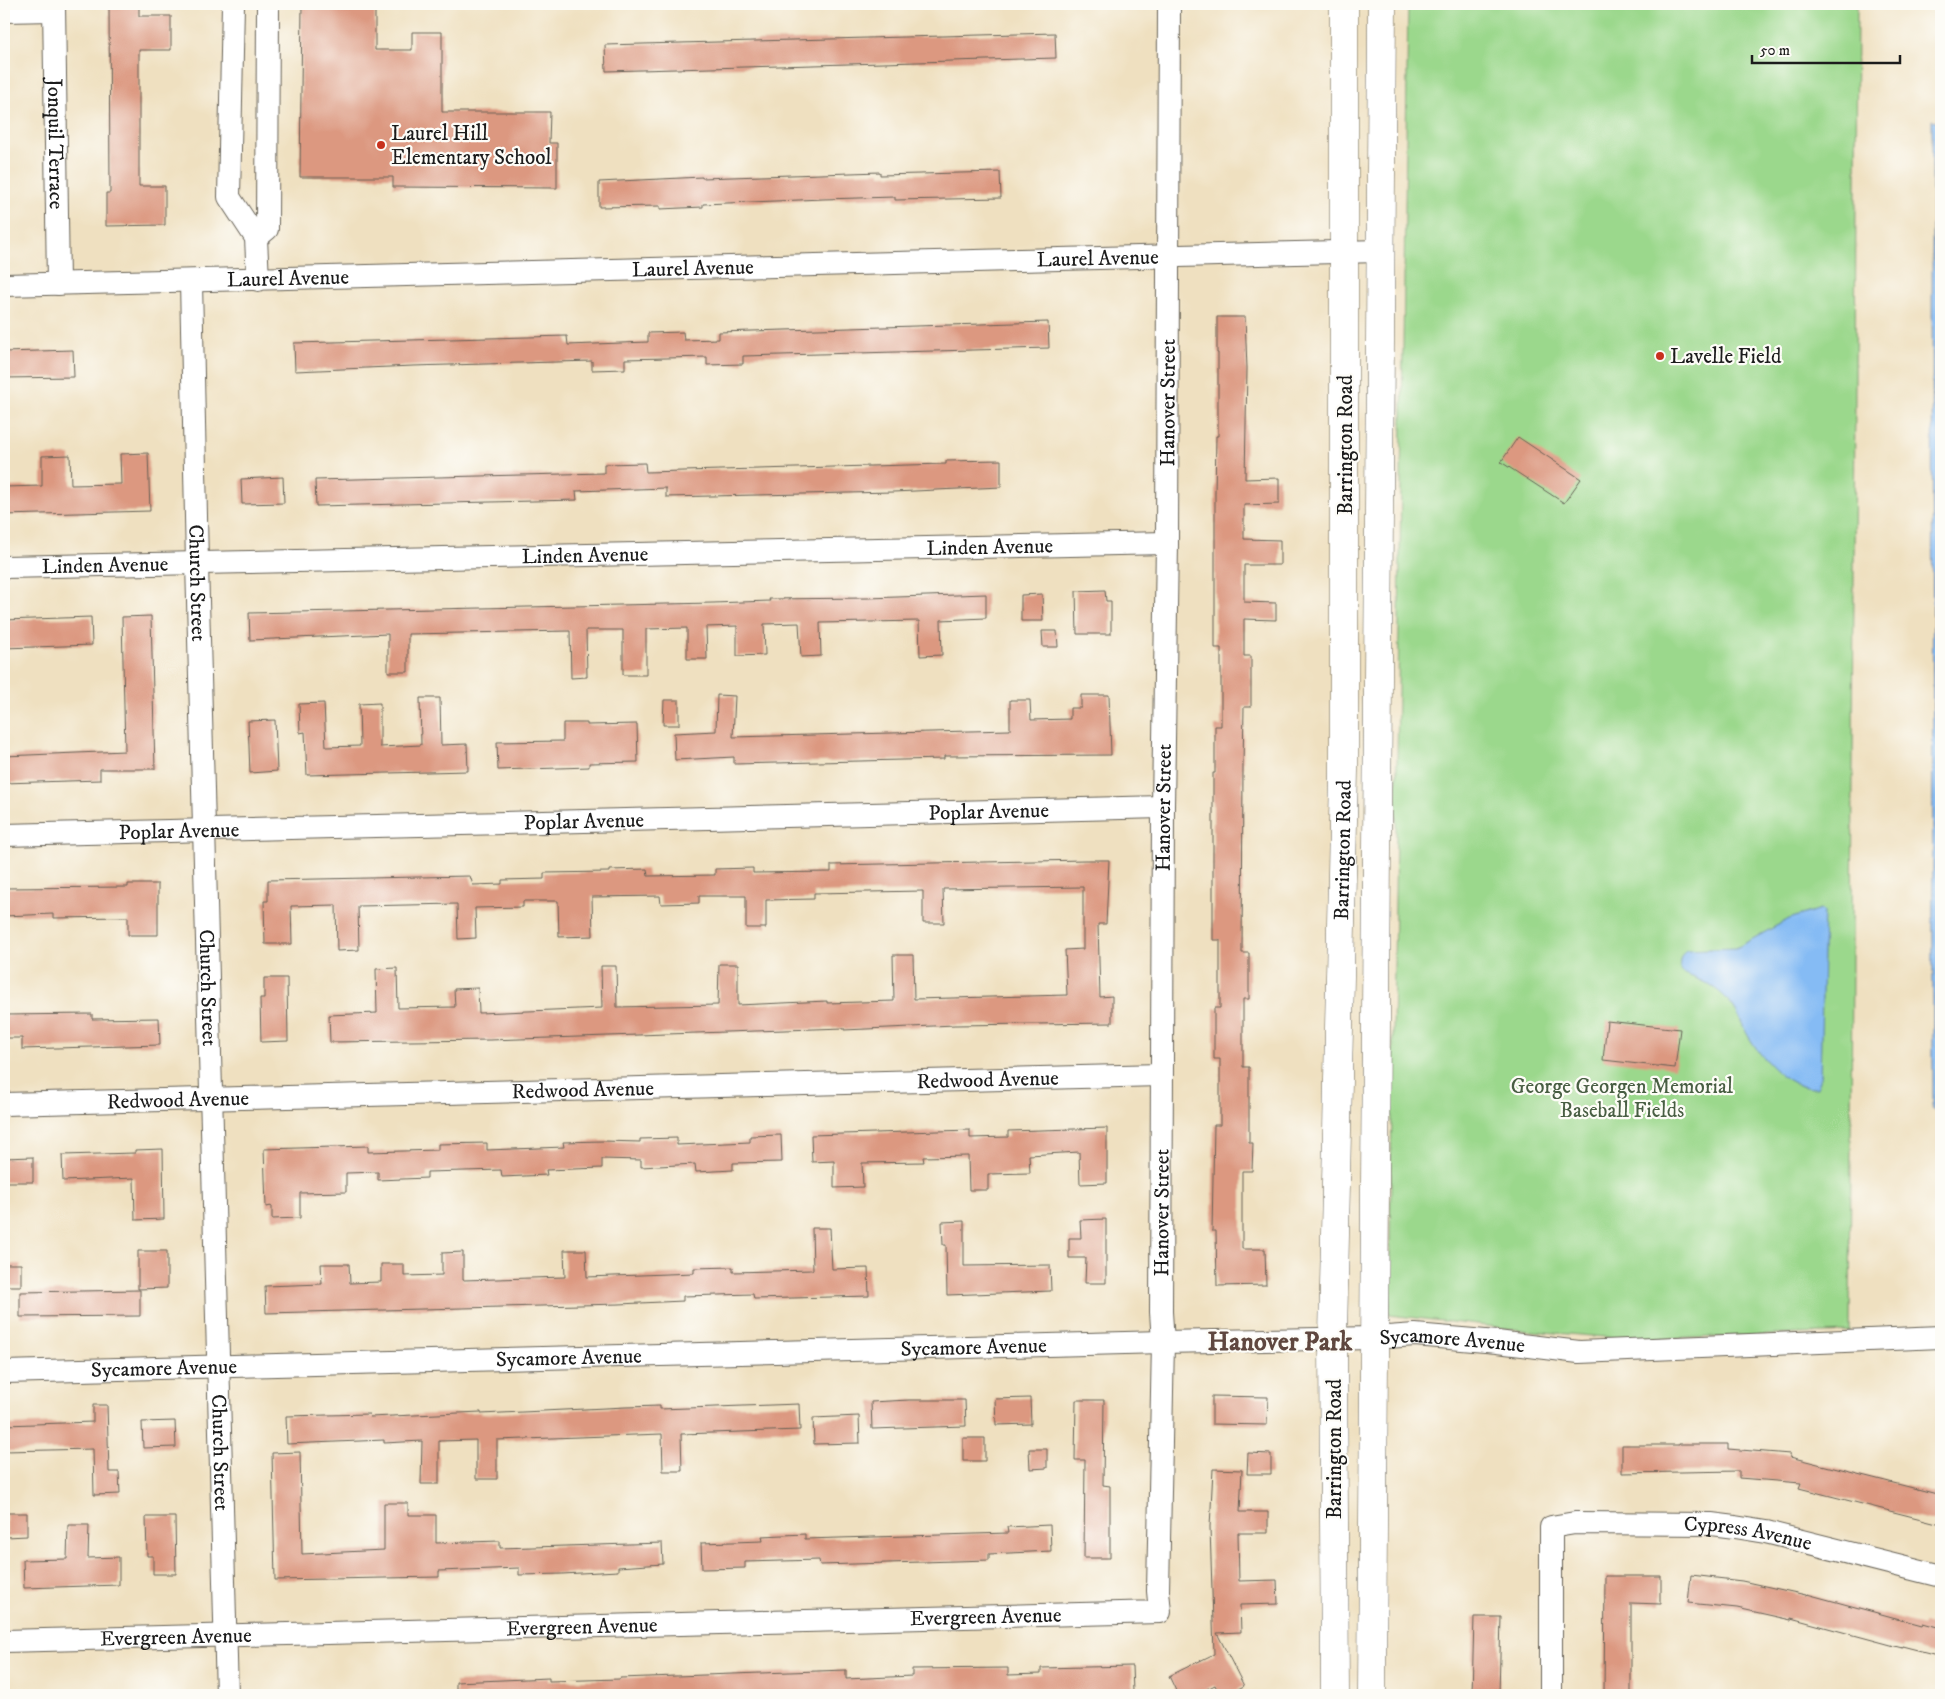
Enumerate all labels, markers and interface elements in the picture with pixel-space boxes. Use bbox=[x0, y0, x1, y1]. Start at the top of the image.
scale bar bbox=[1752, 32, 1900, 64]
text: 50 m bbox=[1760, 41, 1790, 60]
street label: Jonquil Terrace bbox=[41, 76, 69, 210]
place label: Laurel Hill Elementary School bbox=[391, 121, 552, 171]
marker: Laurel Hill Elementary School bbox=[375, 139, 387, 151]
street label: Laurel Avenue bbox=[1036, 244, 1159, 273]
street label: Laurel Avenue bbox=[631, 254, 754, 283]
street label: Laurel Avenue bbox=[227, 264, 350, 293]
street label: Hanover Street bbox=[1155, 338, 1182, 466]
place label: Lavelle Field bbox=[1670, 344, 1782, 370]
marker: Lavelle Field bbox=[1654, 350, 1666, 362]
street label: Barrington Road bbox=[1333, 374, 1359, 515]
street label: Church Street bbox=[182, 524, 211, 642]
street label: Linden Avenue bbox=[926, 533, 1054, 562]
street label: Linden Avenue bbox=[521, 542, 649, 570]
street label: Linden Avenue bbox=[41, 552, 169, 580]
street label: Hanover Street bbox=[1151, 743, 1178, 871]
street label: Barrington Road bbox=[1329, 779, 1358, 921]
street label: Poplar Avenue bbox=[928, 798, 1050, 827]
street label: Poplar Avenue bbox=[523, 808, 645, 836]
street label: Poplar Avenue bbox=[118, 817, 240, 846]
street label: Church Street bbox=[193, 929, 222, 1047]
street label: Redwood Avenue bbox=[916, 1066, 1060, 1095]
park label: George Georgen Memorial Baseball Fields bbox=[1511, 1074, 1734, 1124]
street label: Redwood Avenue bbox=[511, 1076, 655, 1105]
street label: Redwood Avenue bbox=[106, 1086, 250, 1115]
street label: Hanover Street bbox=[1149, 1148, 1176, 1276]
street label: Sycamore Avenue bbox=[1379, 1323, 1527, 1359]
district label: Hanover Park bbox=[1208, 1326, 1354, 1359]
street label: Sycamore Avenue bbox=[900, 1333, 1047, 1363]
street label: Sycamore Avenue bbox=[495, 1343, 643, 1373]
street label: Sycamore Avenue bbox=[91, 1354, 238, 1384]
street label: Barrington Road bbox=[1322, 1378, 1348, 1519]
street label: Church Street bbox=[205, 1394, 234, 1512]
street label: Cypress Avenue bbox=[1684, 1512, 1815, 1557]
street label: Evergreen Avenue bbox=[910, 1602, 1062, 1632]
street label: Evergreen Avenue bbox=[506, 1613, 658, 1642]
street label: Evergreen Avenue bbox=[100, 1623, 252, 1653]

